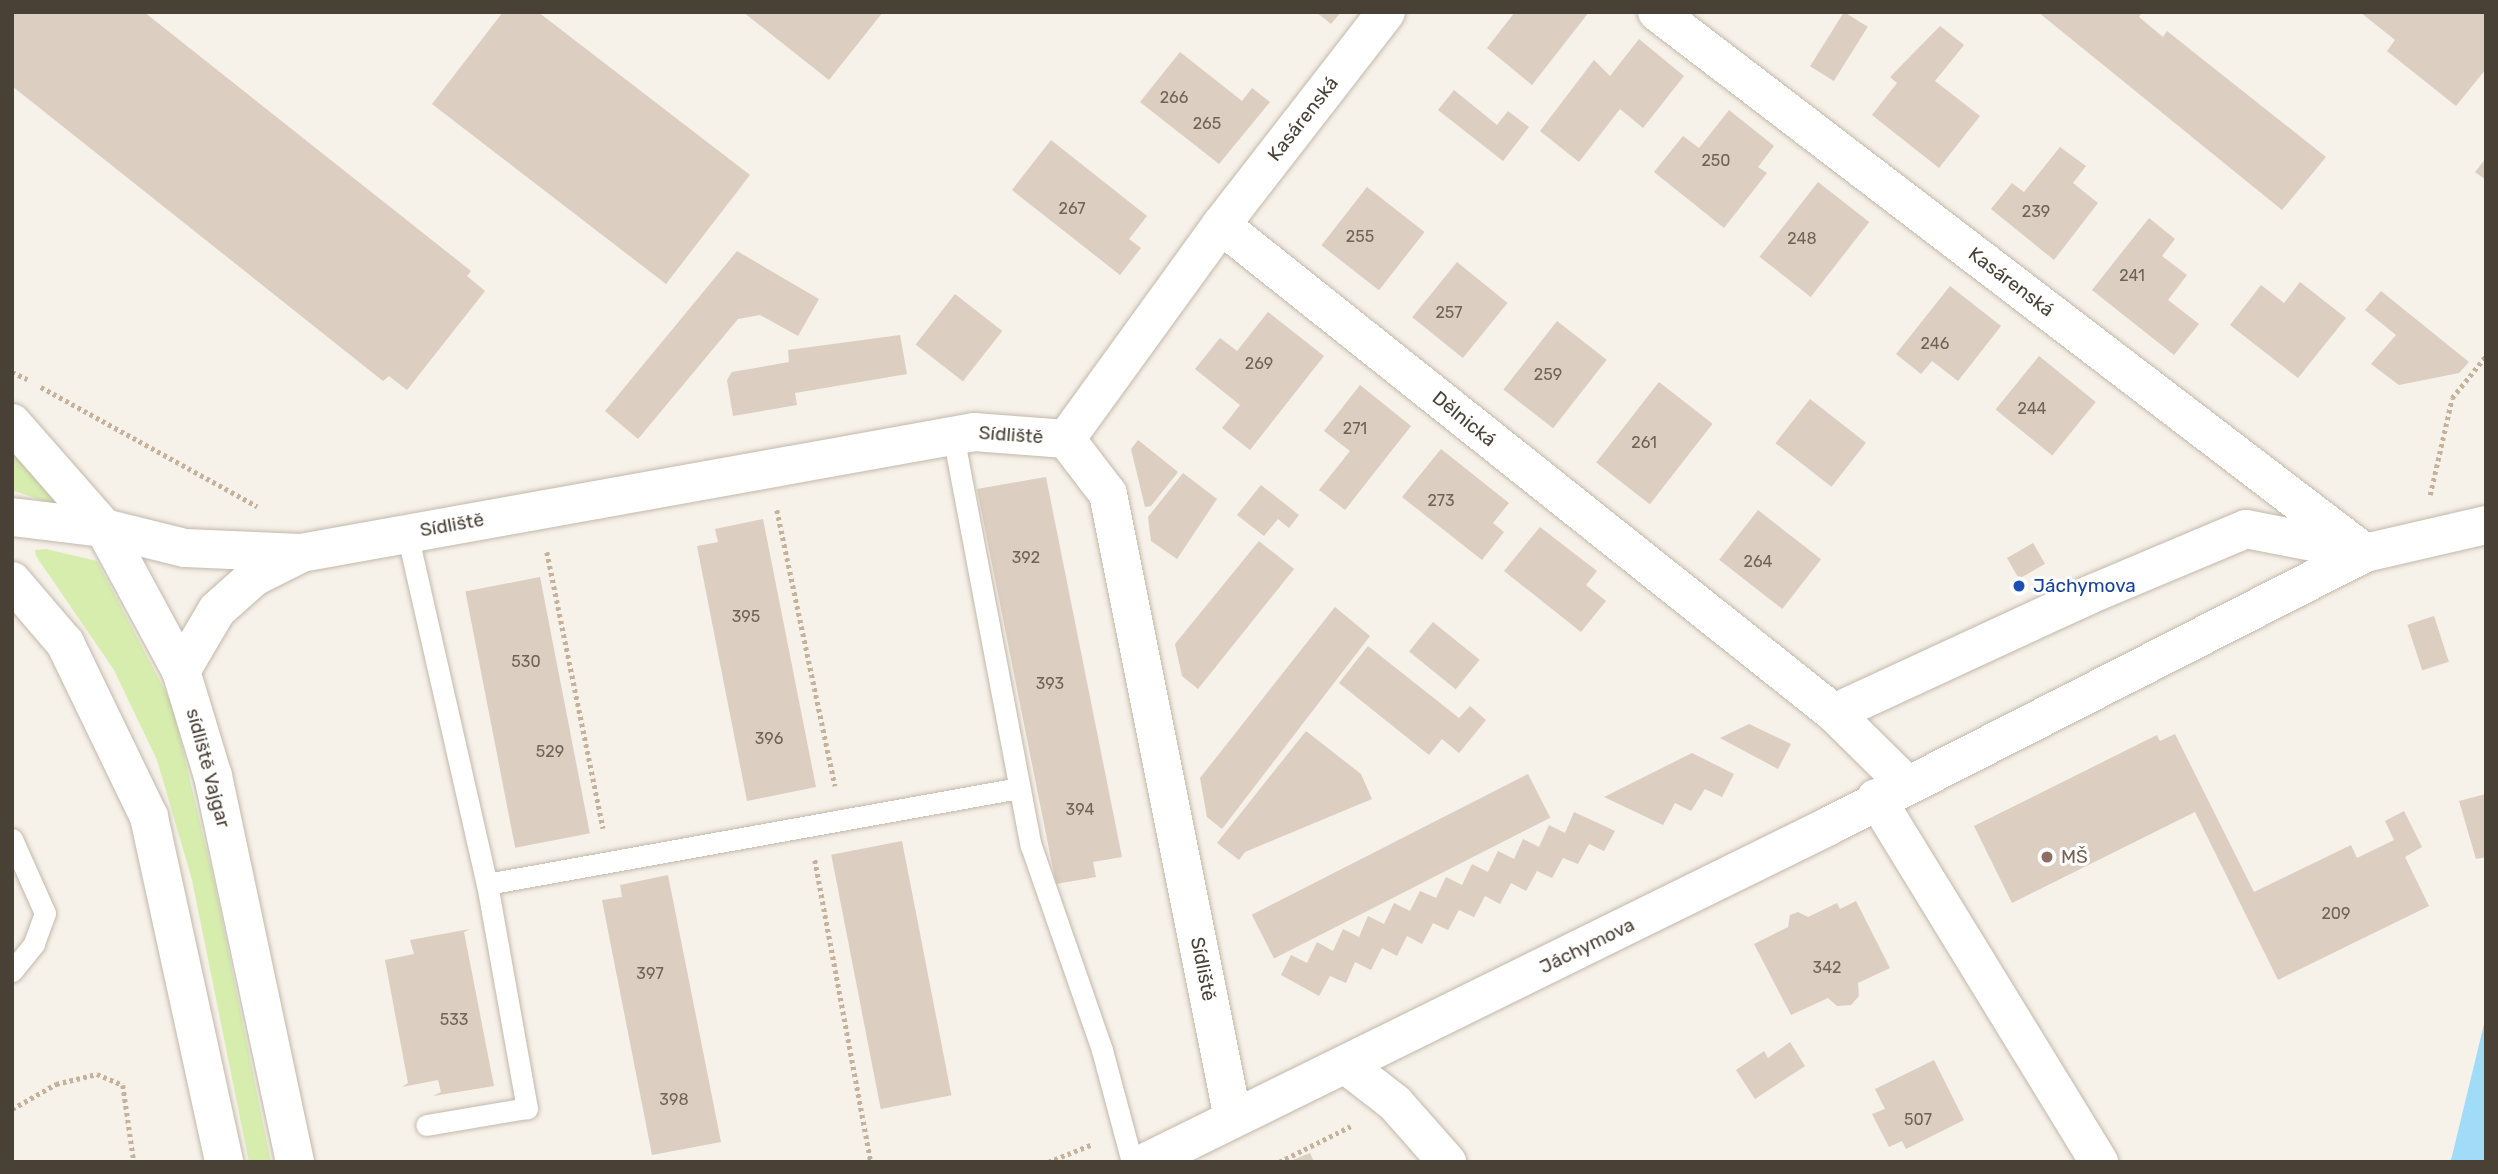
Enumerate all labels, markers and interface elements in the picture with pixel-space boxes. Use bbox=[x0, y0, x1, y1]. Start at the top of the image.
street label: Kasárenská bbox=[1263, 72, 1343, 166]
house number: 266 bbox=[1160, 88, 1188, 108]
house number: 265 bbox=[1193, 114, 1221, 134]
house number: 250 bbox=[1701, 151, 1731, 171]
house number: 267 bbox=[1059, 199, 1085, 219]
house number: 239 bbox=[2022, 202, 2050, 222]
house number: 255 bbox=[1346, 227, 1374, 247]
house number: 248 bbox=[1787, 229, 1817, 249]
street label: Kasárenská bbox=[1964, 243, 2058, 321]
house number: 241 bbox=[2119, 266, 2145, 286]
house number: 257 bbox=[1435, 303, 1463, 323]
house number: 246 bbox=[1921, 334, 1949, 354]
house number: 269 bbox=[1245, 354, 1273, 374]
house number: 259 bbox=[1534, 365, 1562, 385]
street label: Dělnická bbox=[1428, 387, 1500, 451]
house number: 244 bbox=[2017, 399, 2047, 419]
house number: 271 bbox=[1343, 419, 1367, 439]
street label: Sídliště bbox=[978, 421, 1044, 449]
house number: 261 bbox=[1631, 433, 1657, 453]
house number: 273 bbox=[1427, 491, 1455, 511]
street label: Sídliště bbox=[418, 508, 486, 542]
house number: 392 bbox=[1012, 548, 1040, 568]
house number: 264 bbox=[1744, 552, 1772, 572]
place label: Jáchymova bbox=[2033, 575, 2136, 597]
marker: Jáchymova bbox=[2011, 578, 2027, 594]
house number: 395 bbox=[732, 607, 760, 627]
house number: 530 bbox=[511, 652, 541, 672]
house number: 393 bbox=[1036, 674, 1064, 694]
street label: sídliště Vajgar bbox=[181, 706, 235, 830]
house number: 396 bbox=[755, 729, 783, 749]
house number: 529 bbox=[536, 742, 564, 762]
house number: 394 bbox=[1066, 800, 1094, 820]
place label: MŠ bbox=[2061, 846, 2088, 868]
marker: MŠ bbox=[2039, 849, 2055, 865]
house number: 209 bbox=[2321, 904, 2351, 924]
street label: Jáchymova bbox=[1536, 913, 1638, 979]
street label: Sídliště bbox=[1186, 935, 1220, 1003]
house number: 342 bbox=[1813, 958, 1841, 978]
house number: 397 bbox=[636, 964, 664, 984]
house number: 533 bbox=[440, 1010, 468, 1030]
house number: 398 bbox=[659, 1090, 689, 1110]
house number: 507 bbox=[1904, 1110, 1932, 1130]

